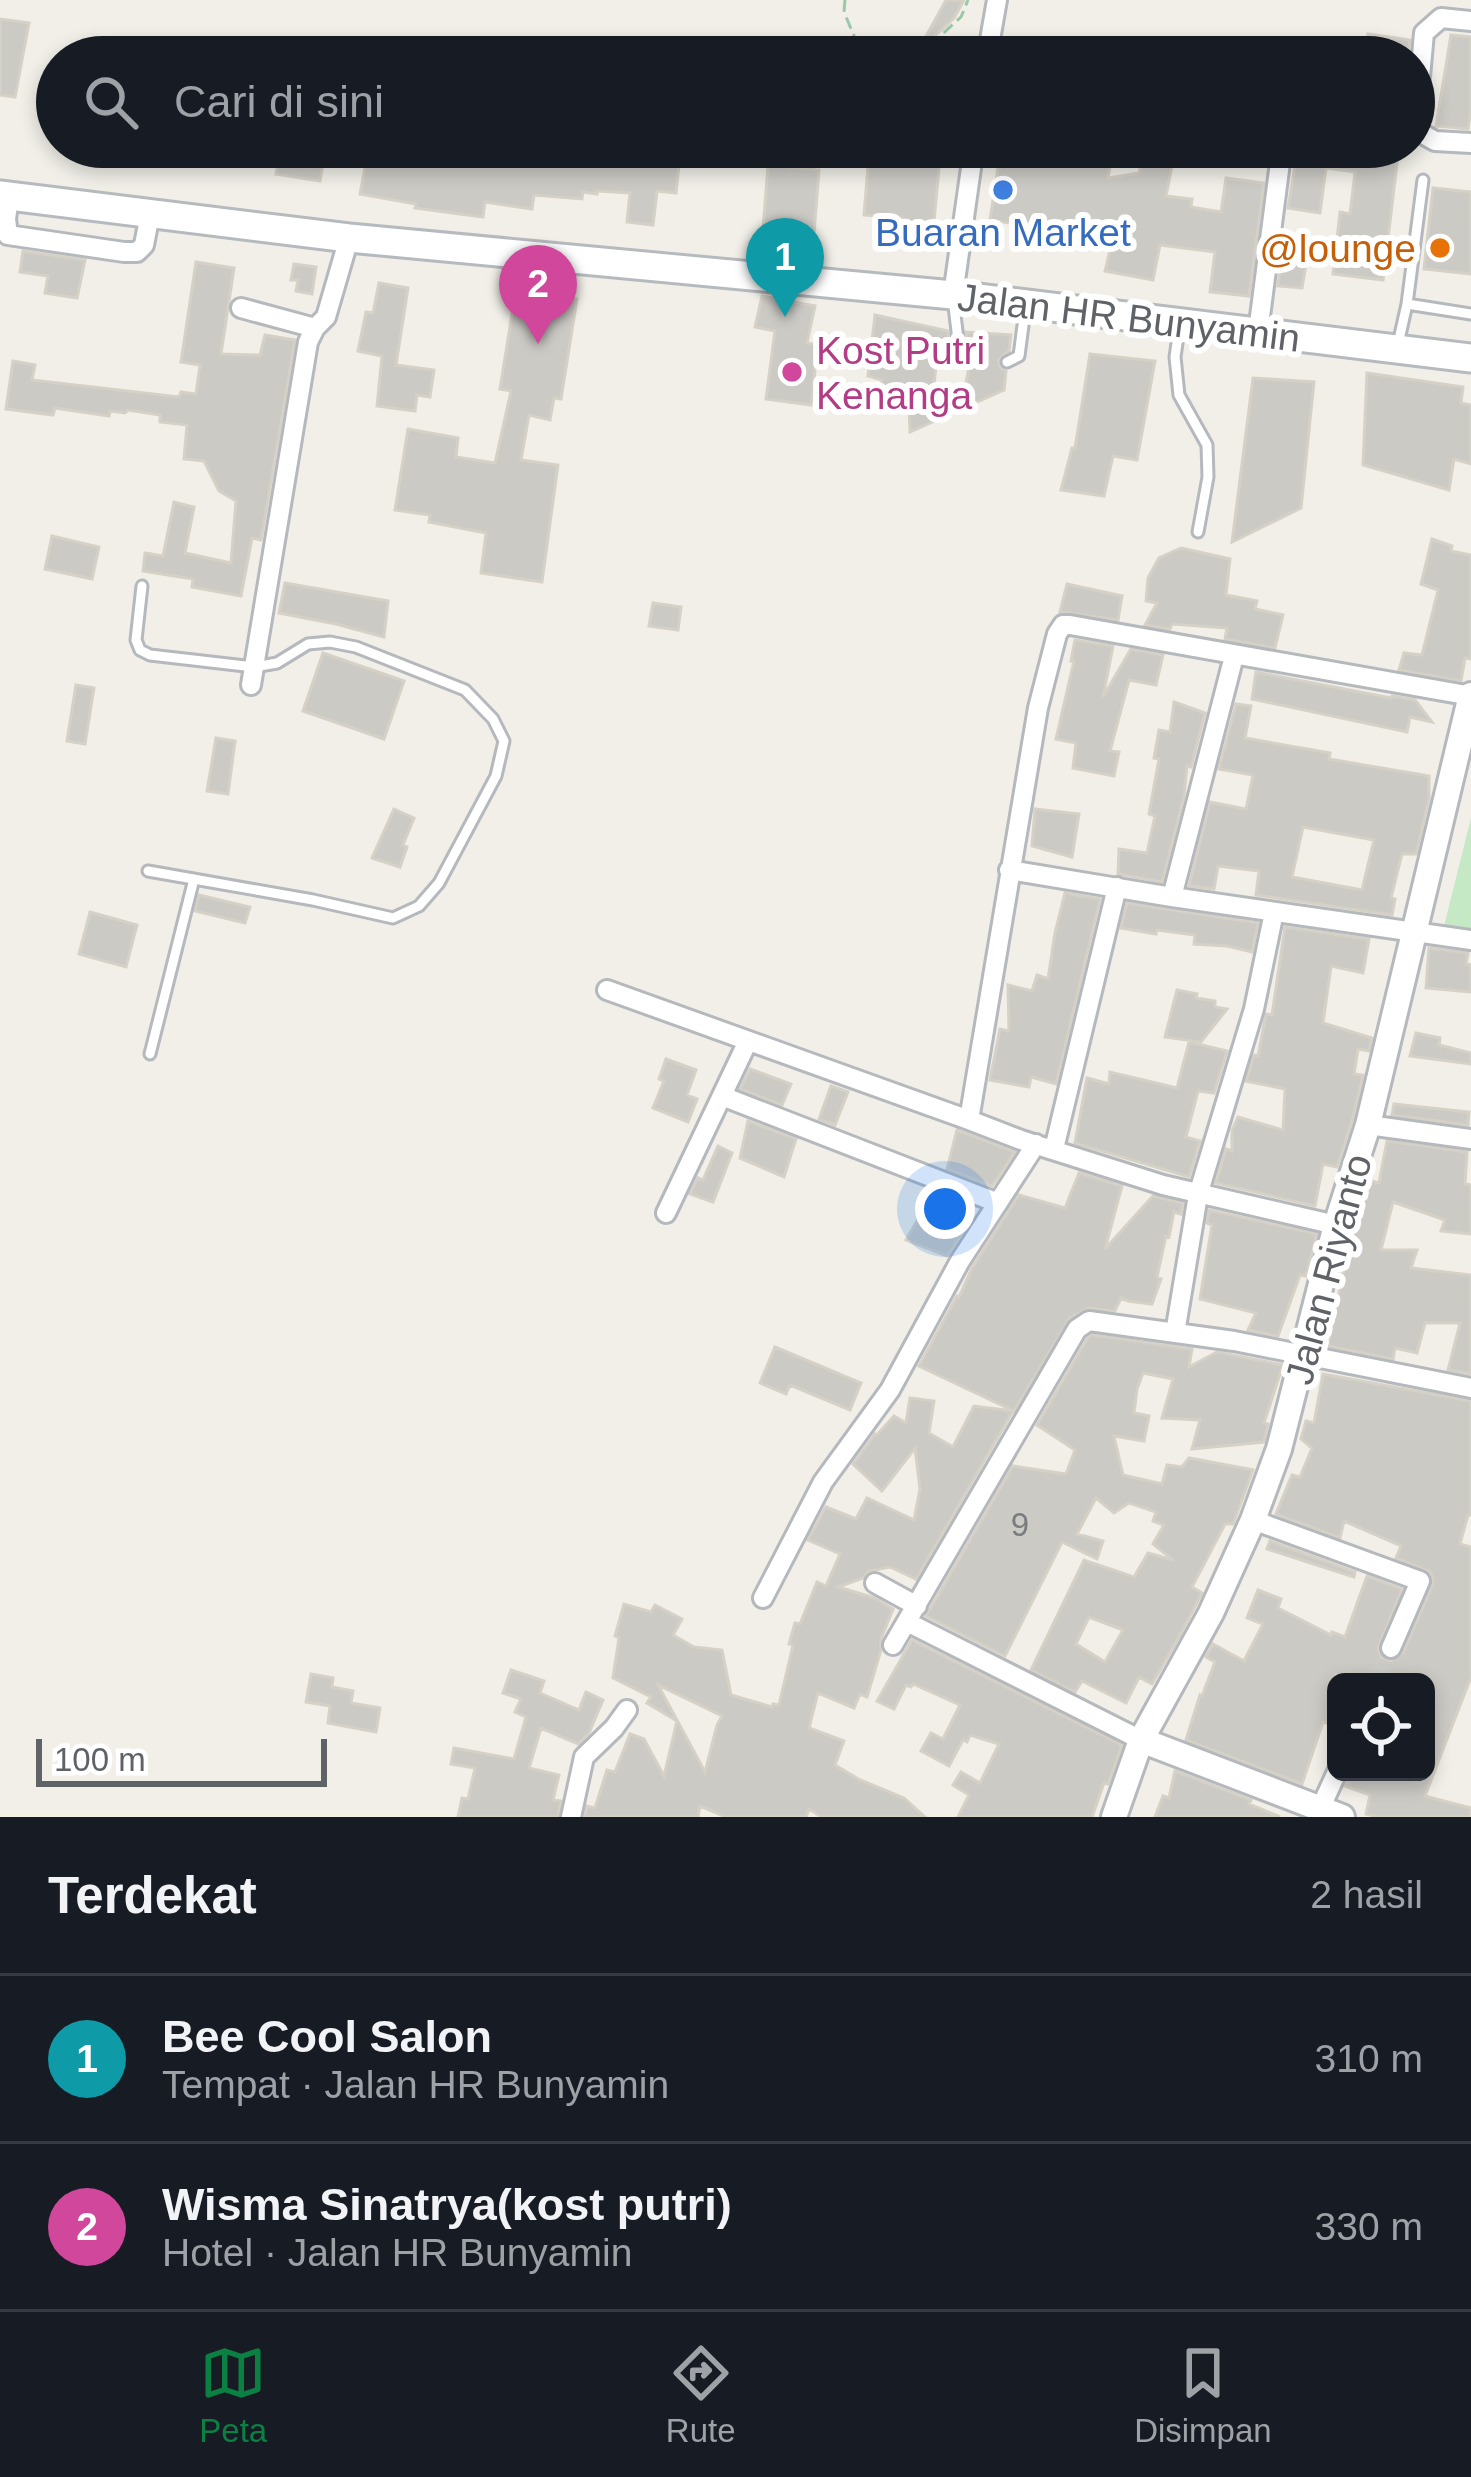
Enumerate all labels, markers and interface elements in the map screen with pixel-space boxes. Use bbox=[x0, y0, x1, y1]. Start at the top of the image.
search box bbox=[36, 36, 1435, 168]
icon: search bbox=[78, 69, 144, 135]
text: Cari di sini bbox=[174, 76, 384, 127]
marker: Buaran Market bbox=[990, 177, 1016, 203]
place label: Buaran Market bbox=[875, 211, 1131, 254]
pin: 1 bbox=[746, 218, 824, 317]
place label: @lounge bbox=[1259, 227, 1416, 270]
marker: @lounge bbox=[1427, 235, 1453, 261]
pin: 2 bbox=[499, 245, 577, 344]
street label: Jalan HR Bunyamin bbox=[955, 275, 1303, 360]
place label: Kost Putri Kenanga bbox=[816, 329, 985, 417]
marker: Kost Putri Kenanga bbox=[779, 359, 805, 385]
street label: Jalan Riyanto bbox=[1277, 1149, 1380, 1389]
your location bbox=[915, 1179, 975, 1239]
house number: 9 bbox=[1011, 1506, 1029, 1543]
map controls bbox=[1327, 1673, 1435, 1781]
button: locate bbox=[1327, 1673, 1435, 1781]
scale bar bbox=[36, 1733, 327, 1786]
text: 100 m bbox=[54, 1741, 146, 1778]
text: Terdekat bbox=[48, 1867, 257, 1924]
text: 2 hasil bbox=[1310, 1873, 1423, 1916]
text: Bee Cool Salon bbox=[162, 2011, 492, 2062]
text: 1 bbox=[76, 2037, 98, 2080]
text: 310 m bbox=[1315, 2037, 1423, 2080]
text: Tempat · Jalan HR Bunyamin bbox=[162, 2063, 669, 2106]
text: Wisma Sinatrya(kost putri) bbox=[162, 2179, 732, 2230]
text: 2 bbox=[76, 2205, 98, 2248]
text: 330 m bbox=[1315, 2205, 1423, 2248]
text: Hotel · Jalan HR Bunyamin bbox=[162, 2231, 632, 2274]
tab: Peta bbox=[199, 2340, 267, 2450]
tab: Rute bbox=[666, 2340, 736, 2450]
tab: Disimpan bbox=[1134, 2340, 1272, 2450]

